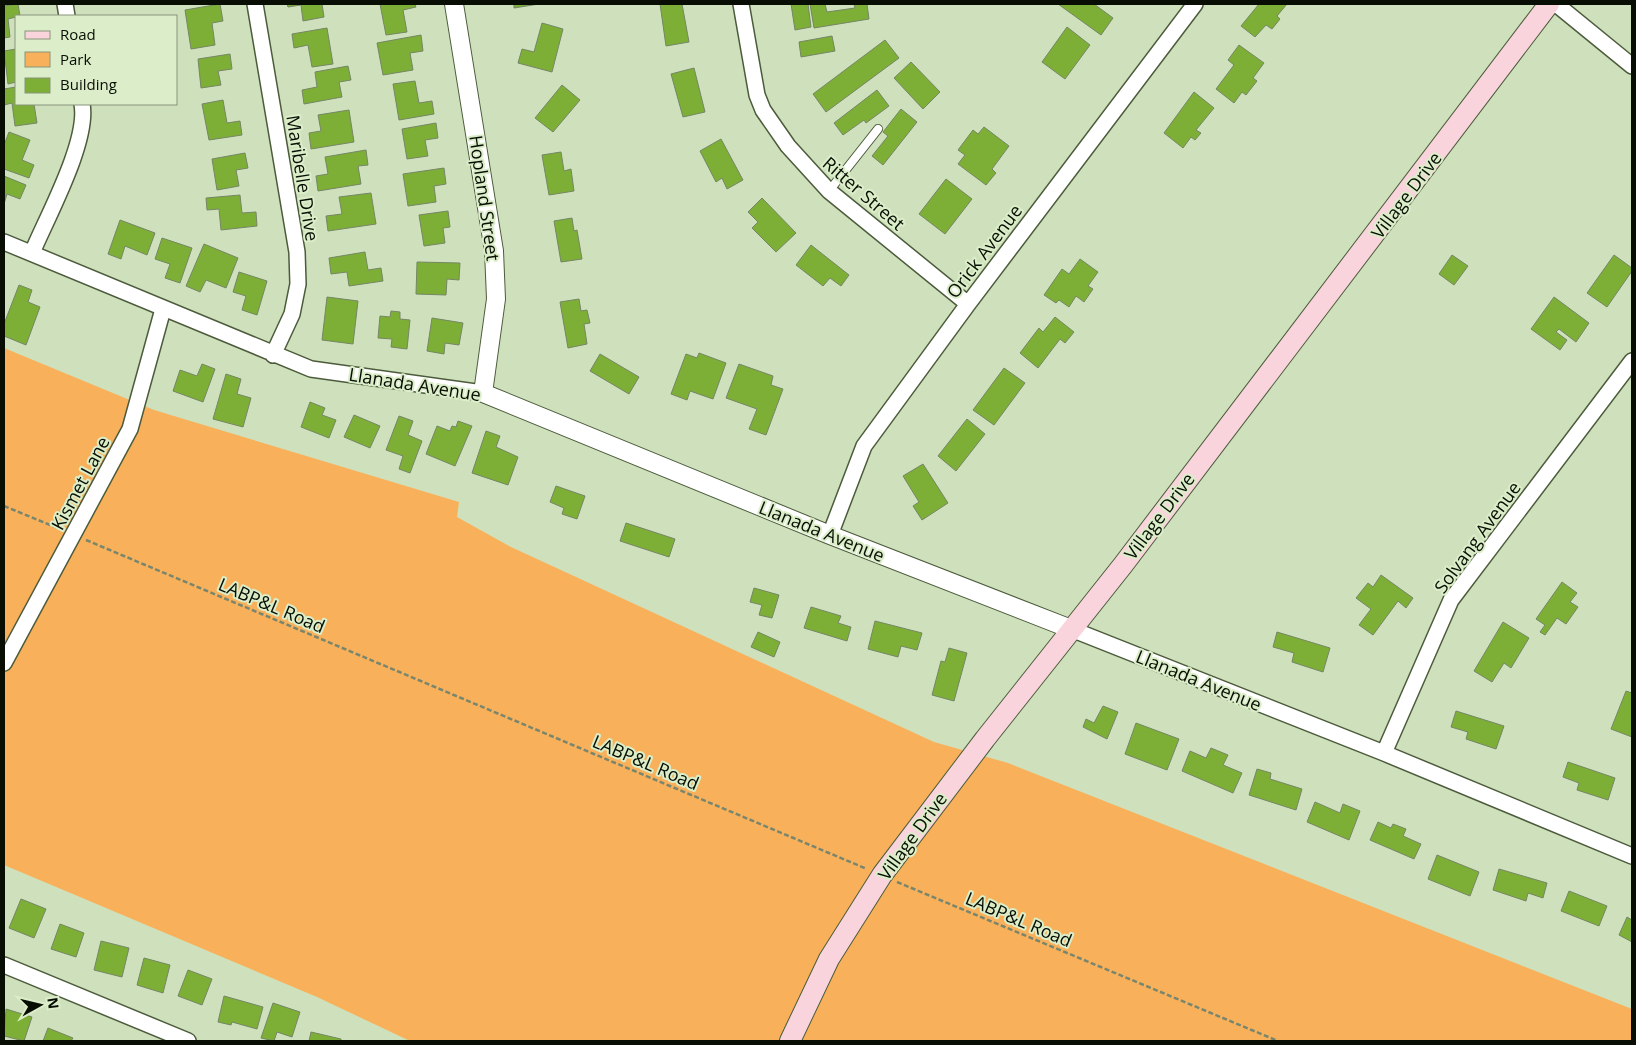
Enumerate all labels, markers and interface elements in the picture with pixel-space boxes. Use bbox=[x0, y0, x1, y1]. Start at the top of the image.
legend bbox=[15, 15, 178, 105]
text: Road bbox=[60, 24, 96, 44]
text: Park bbox=[60, 49, 91, 69]
text: Building bbox=[60, 74, 117, 94]
street label: Maribelle Drive bbox=[281, 113, 325, 243]
street label: Hopland Street bbox=[464, 134, 506, 262]
street label: Village Drive bbox=[1365, 147, 1447, 243]
street label: Ritter Street bbox=[818, 151, 910, 235]
street label: Orick Avenue bbox=[941, 199, 1027, 303]
street label: Llanada Avenue bbox=[347, 362, 483, 406]
street label: Kismet Lane bbox=[45, 432, 115, 534]
street label: Village Drive bbox=[1118, 468, 1200, 564]
street label: Solvang Avenue bbox=[1428, 476, 1526, 598]
street label: Llanada Avenue bbox=[756, 495, 888, 567]
street label: LABP&L Road bbox=[215, 572, 329, 638]
street label: Llanada Avenue bbox=[1133, 644, 1265, 716]
street label: LABP&L Road bbox=[589, 729, 703, 795]
street label: Village Drive bbox=[872, 787, 952, 885]
street label: LABP&L Road bbox=[962, 886, 1076, 952]
north arrow bbox=[15, 980, 65, 1030]
text: N bbox=[43, 996, 64, 1010]

